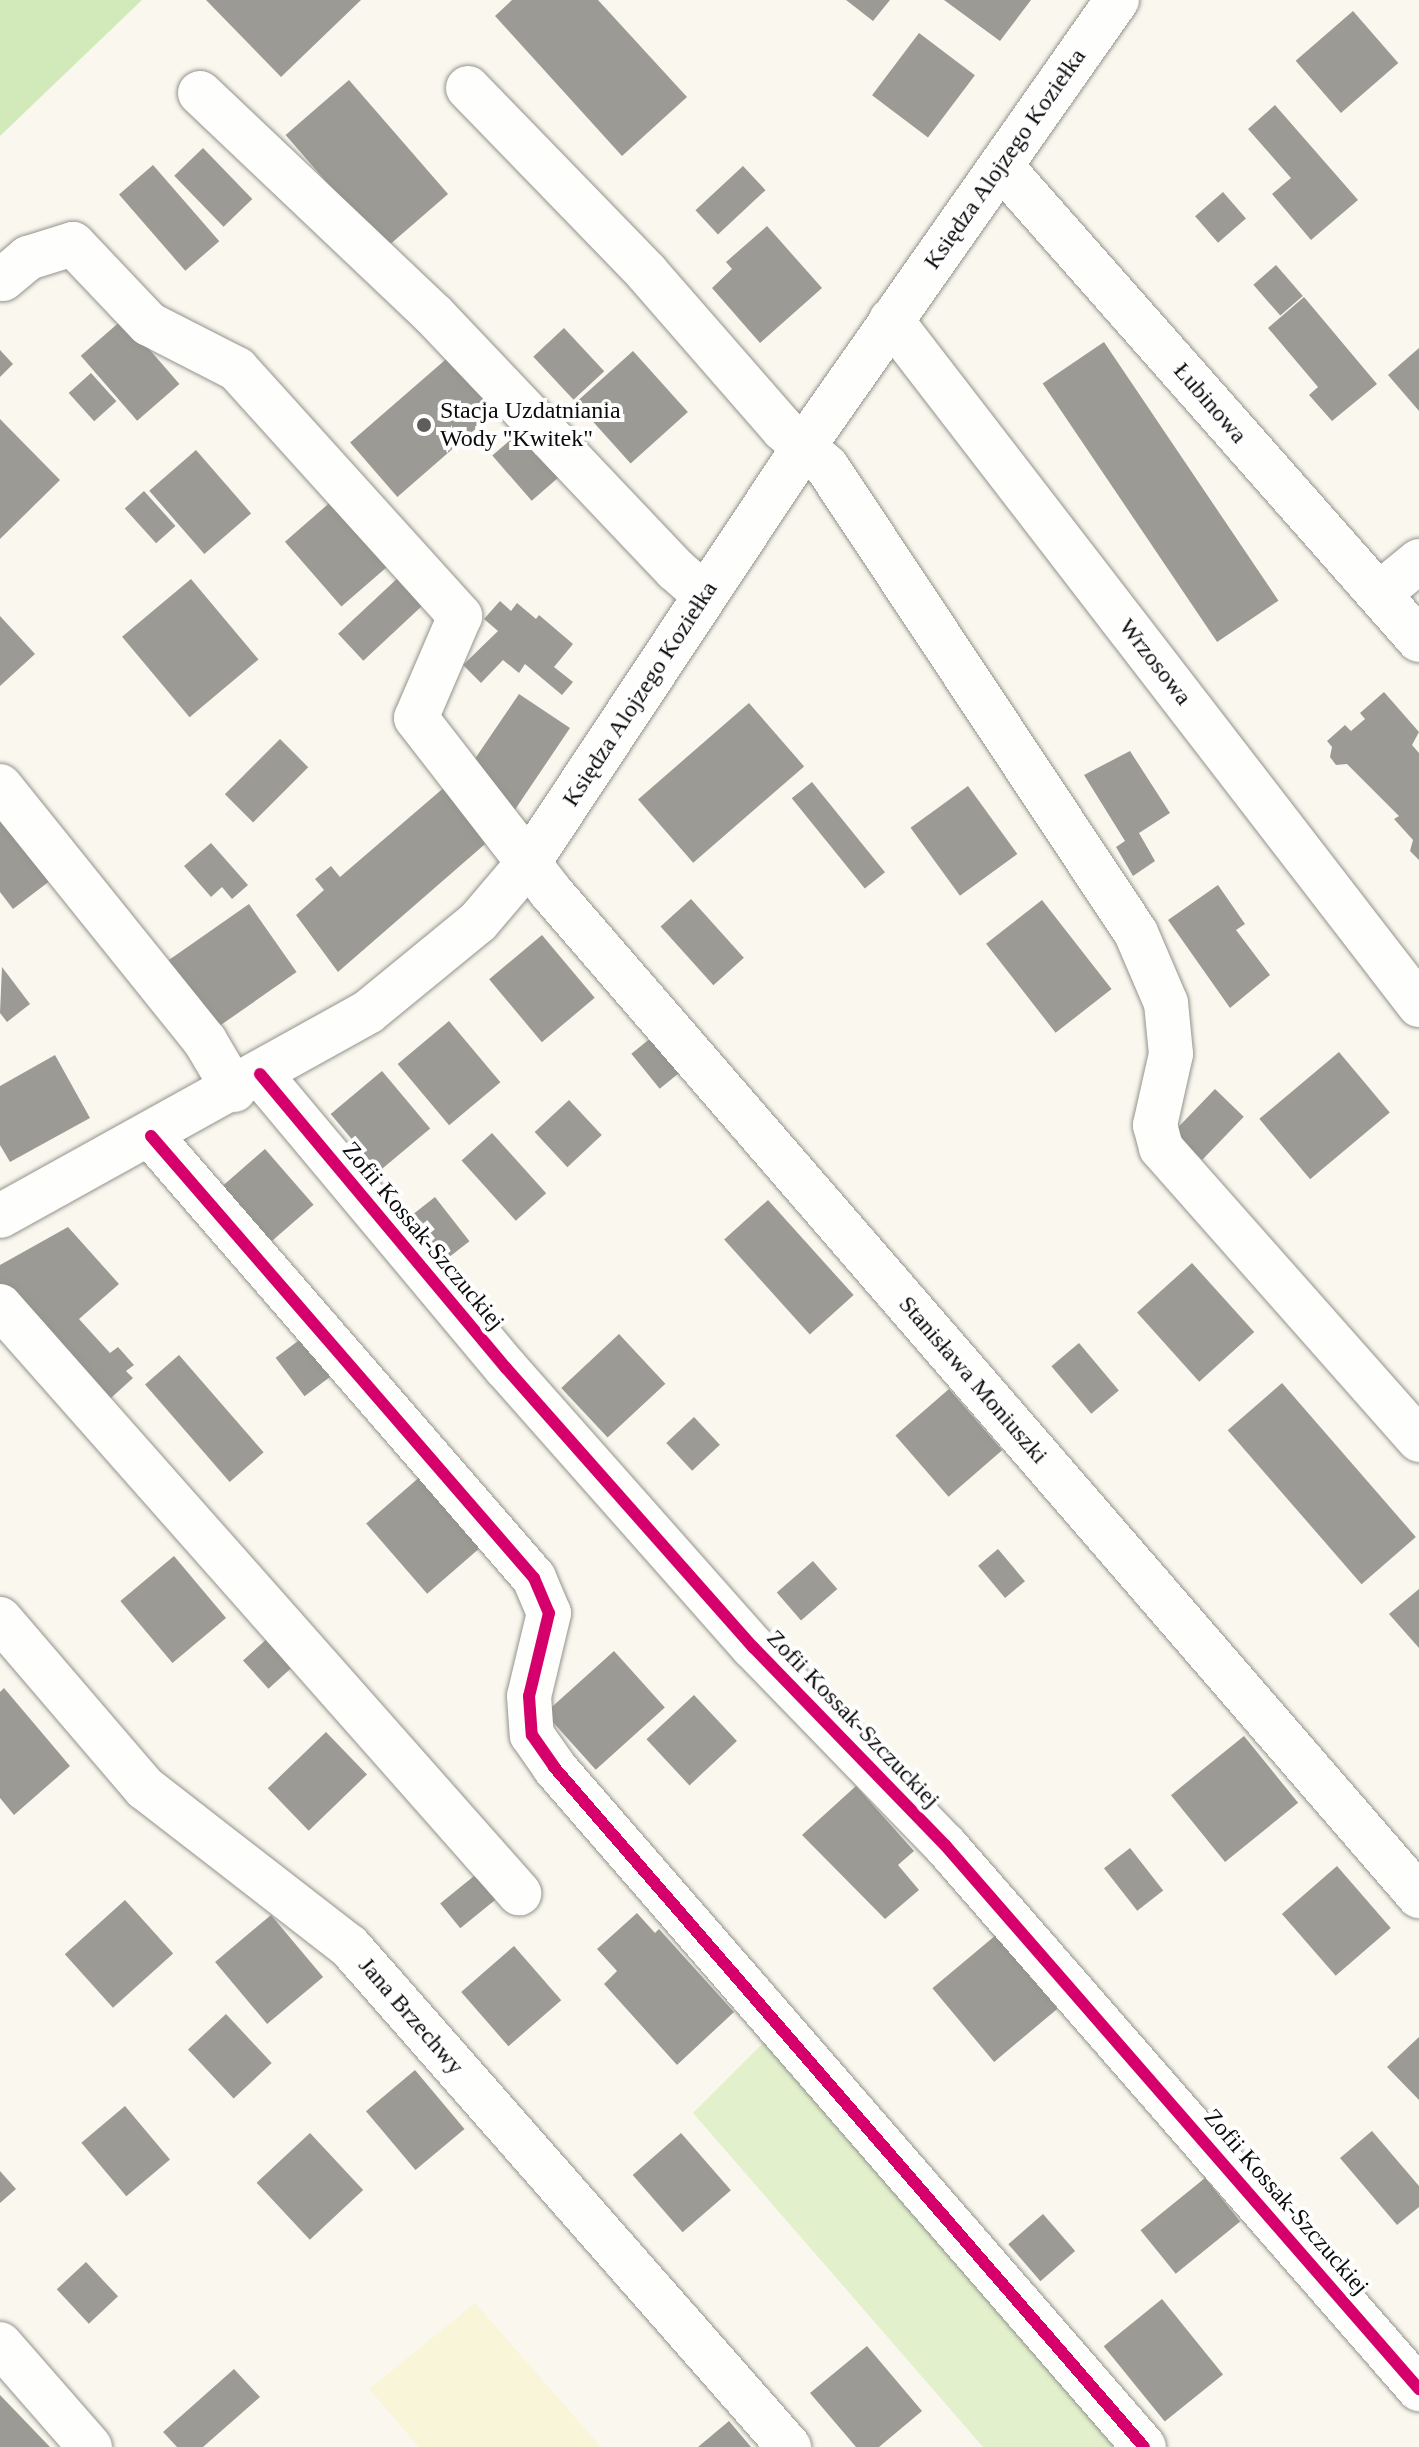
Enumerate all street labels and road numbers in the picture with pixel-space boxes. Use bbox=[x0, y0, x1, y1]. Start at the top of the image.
street label: Księdza Alojzego Koziełka bbox=[918, 43, 1092, 275]
street label: Łubinowa bbox=[1167, 357, 1253, 449]
street label: Księdza Alojzego Koziełka bbox=[556, 575, 724, 813]
street label: Wrzosowa bbox=[1112, 613, 1198, 711]
street label: Zofii Kossak-Szczuckiej bbox=[336, 1136, 510, 1336]
street label: Stanisława Moniuszki bbox=[892, 1290, 1054, 1470]
street label: Zofii Kossak-Szczuckiej bbox=[760, 1624, 946, 1814]
street label: Jana Brzechwy bbox=[352, 1951, 470, 2081]
street label: Zofii Kossak-Szczuckiej bbox=[1198, 2103, 1374, 2301]

